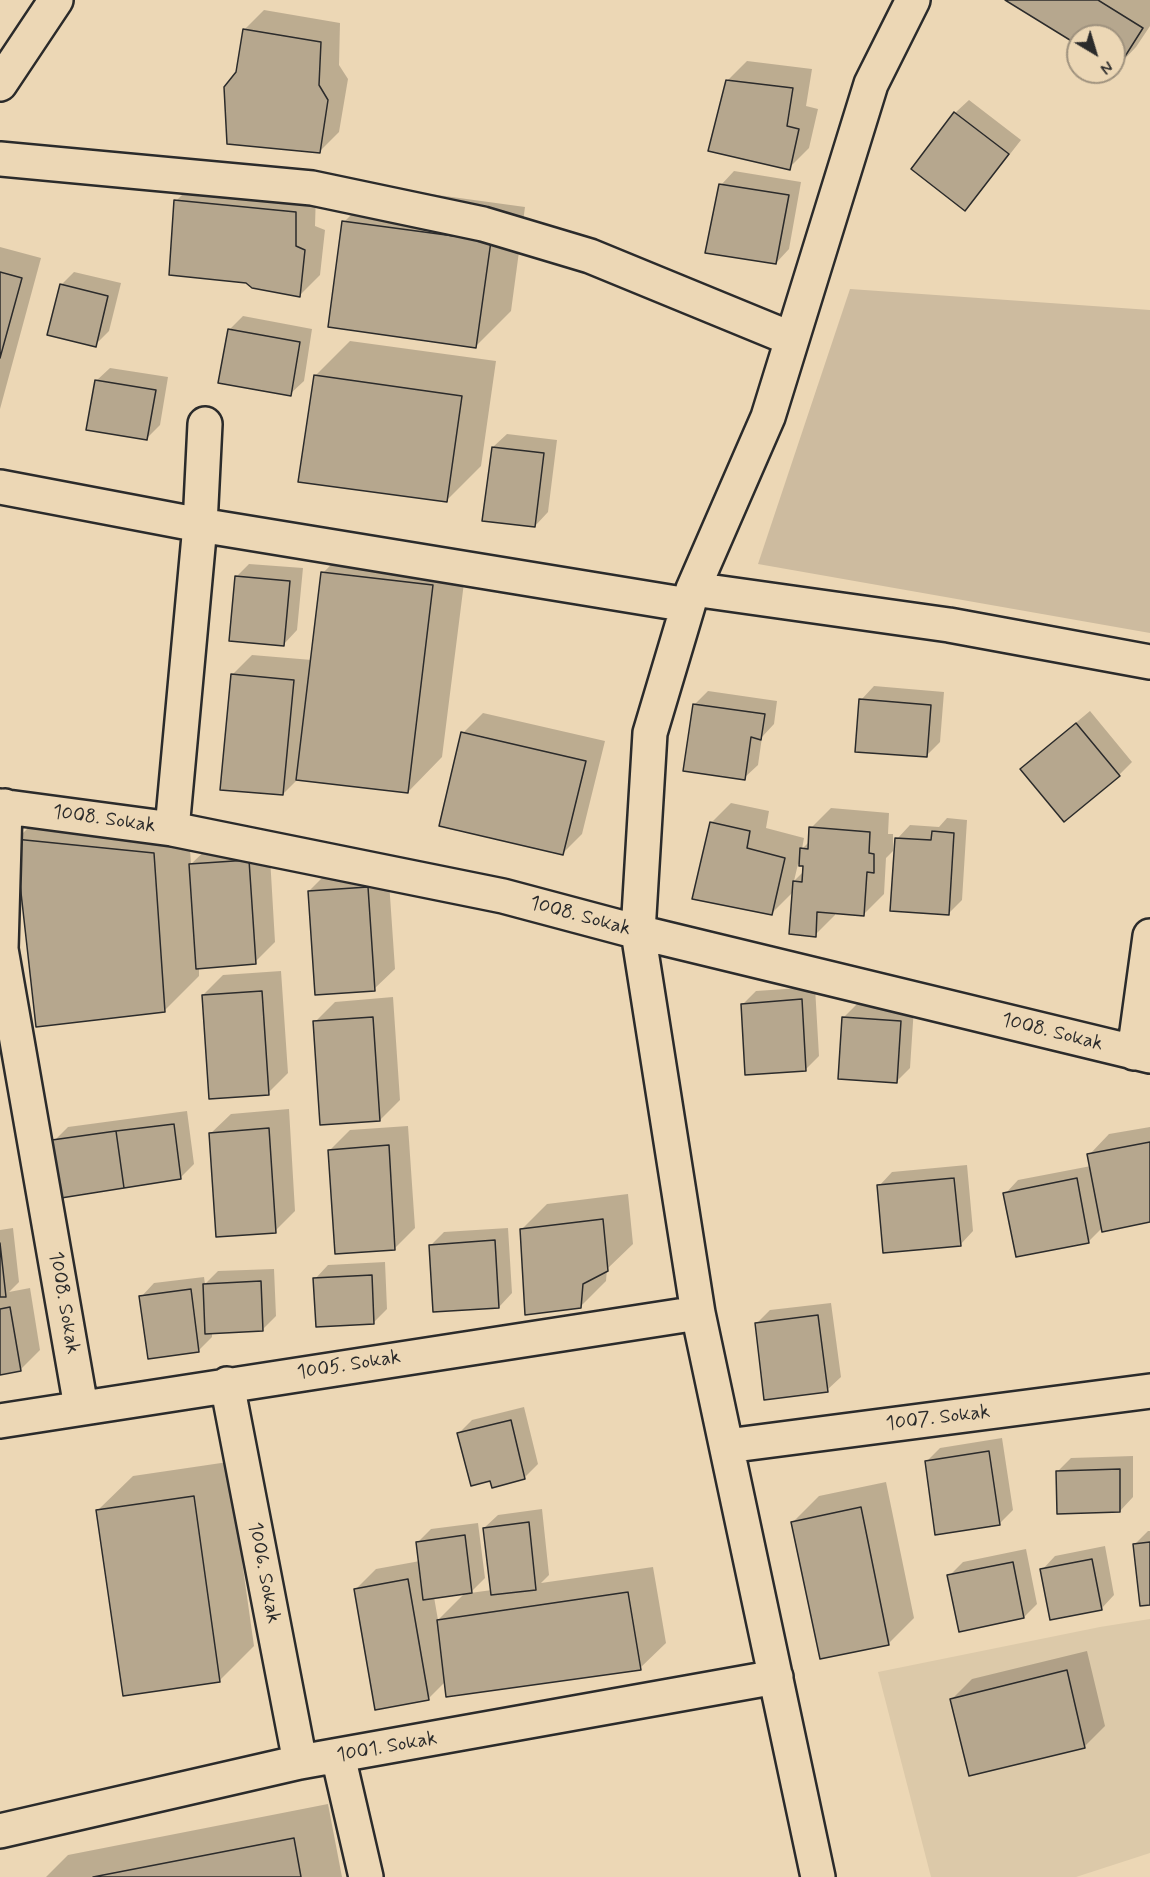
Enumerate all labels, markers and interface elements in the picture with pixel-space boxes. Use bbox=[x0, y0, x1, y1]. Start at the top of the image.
north arrow bbox=[1066, 24, 1126, 84]
text: N bbox=[1095, 55, 1117, 79]
street label: 1008. Sokak bbox=[51, 801, 157, 839]
street label: 1008. Sokak bbox=[527, 892, 633, 942]
street label: 1008. Sokak bbox=[999, 1009, 1105, 1057]
street label: 1008. Sokak bbox=[42, 1250, 84, 1356]
street label: 1005. Sokak bbox=[295, 1346, 403, 1386]
street label: 1007. Sokak bbox=[885, 1401, 991, 1437]
street label: 1006. Sokak bbox=[241, 1520, 285, 1626]
street label: 1001. Sokak bbox=[335, 1727, 439, 1769]

